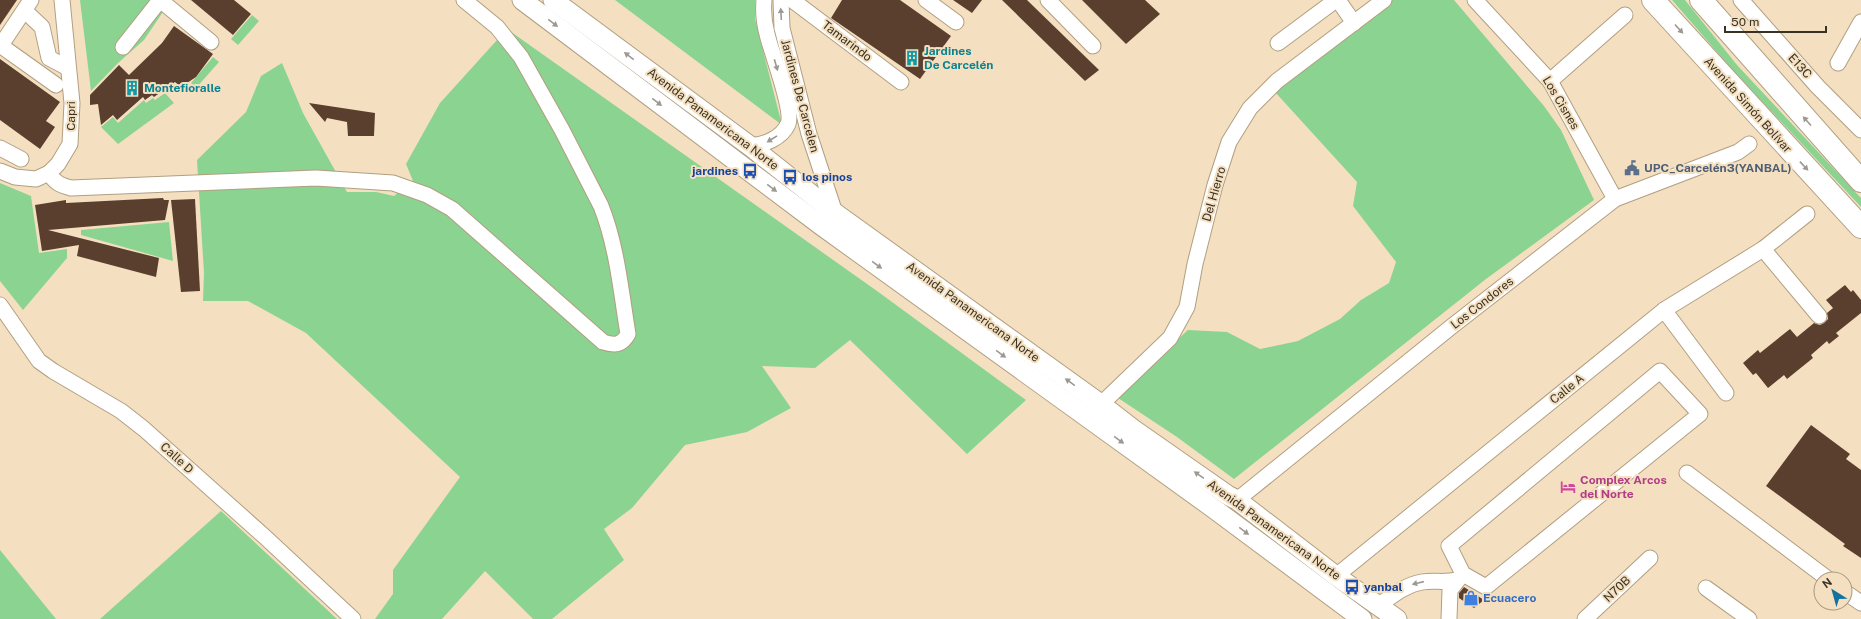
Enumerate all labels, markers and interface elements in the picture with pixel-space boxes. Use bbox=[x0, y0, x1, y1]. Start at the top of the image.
one-way arrow bbox=[777, 8, 784, 20]
scale bar bbox=[1725, 8, 1826, 34]
text: 50 m bbox=[1731, 15, 1759, 29]
street label: Tamarindo bbox=[819, 18, 875, 64]
one-way arrow bbox=[548, 19, 559, 28]
one-way arrow bbox=[1674, 24, 1684, 34]
street label: Jardines De Carcelen bbox=[778, 38, 822, 154]
place label: Jardines De Carcelén bbox=[924, 44, 994, 72]
building icon: Jardines De Carcelén bbox=[903, 49, 921, 67]
street label: E13C bbox=[1785, 51, 1815, 81]
one-way arrow bbox=[624, 52, 634, 60]
street label: Avenida Simón Bolívar bbox=[1701, 54, 1795, 156]
one-way arrow bbox=[773, 60, 779, 72]
street label: Avenida Panamericana Norte bbox=[645, 65, 782, 173]
street label: Los Cisnes bbox=[1540, 74, 1582, 132]
building icon: Montefioralle bbox=[123, 79, 141, 97]
place label: Montefioralle bbox=[144, 81, 221, 95]
one-way arrow bbox=[652, 97, 663, 106]
street label: Capri bbox=[64, 101, 78, 131]
one-way arrow bbox=[1803, 116, 1812, 126]
one-way arrow bbox=[766, 136, 778, 143]
public building icon: UPC_Carcelén3(YANBAL) bbox=[1623, 159, 1641, 177]
place label: UPC_Carcelén3(YANBAL) bbox=[1644, 161, 1791, 175]
one-way arrow bbox=[1800, 161, 1809, 171]
bus stop icon: jardines bbox=[741, 162, 759, 180]
place label: jardines bbox=[691, 164, 738, 178]
street label: Del Hierro bbox=[1199, 165, 1229, 223]
bus stop icon: los pinos bbox=[781, 168, 799, 186]
place label: los pinos bbox=[802, 170, 852, 184]
one-way arrow bbox=[767, 184, 778, 192]
street label: Avenida Panamericana Norte bbox=[904, 259, 1042, 365]
one-way arrow bbox=[872, 261, 882, 269]
street label: Los Condores bbox=[1448, 274, 1516, 332]
one-way arrow bbox=[995, 350, 1006, 358]
street label: Calle A bbox=[1547, 371, 1587, 407]
one-way arrow bbox=[1065, 378, 1075, 386]
one-way arrow bbox=[1114, 436, 1125, 444]
street label: Calle D bbox=[158, 440, 196, 476]
one-way arrow bbox=[1193, 471, 1204, 479]
place label: Complex Arcos del Norte bbox=[1580, 473, 1667, 501]
street label: Avenida Panamericana Norte bbox=[1205, 477, 1343, 583]
hotel icon: Complex Arcos del Norte bbox=[1559, 478, 1577, 496]
one-way arrow bbox=[1239, 527, 1250, 535]
north arrow bbox=[1813, 571, 1853, 611]
street label: N70B bbox=[1601, 573, 1633, 605]
text: N bbox=[1820, 576, 1834, 590]
bus stop icon: yanbal bbox=[1343, 578, 1361, 596]
place label: yanbal bbox=[1364, 580, 1403, 594]
one-way arrow bbox=[1412, 581, 1424, 587]
shop icon: Ecuacero bbox=[1462, 589, 1480, 607]
place label: Ecuacero bbox=[1483, 591, 1536, 605]

